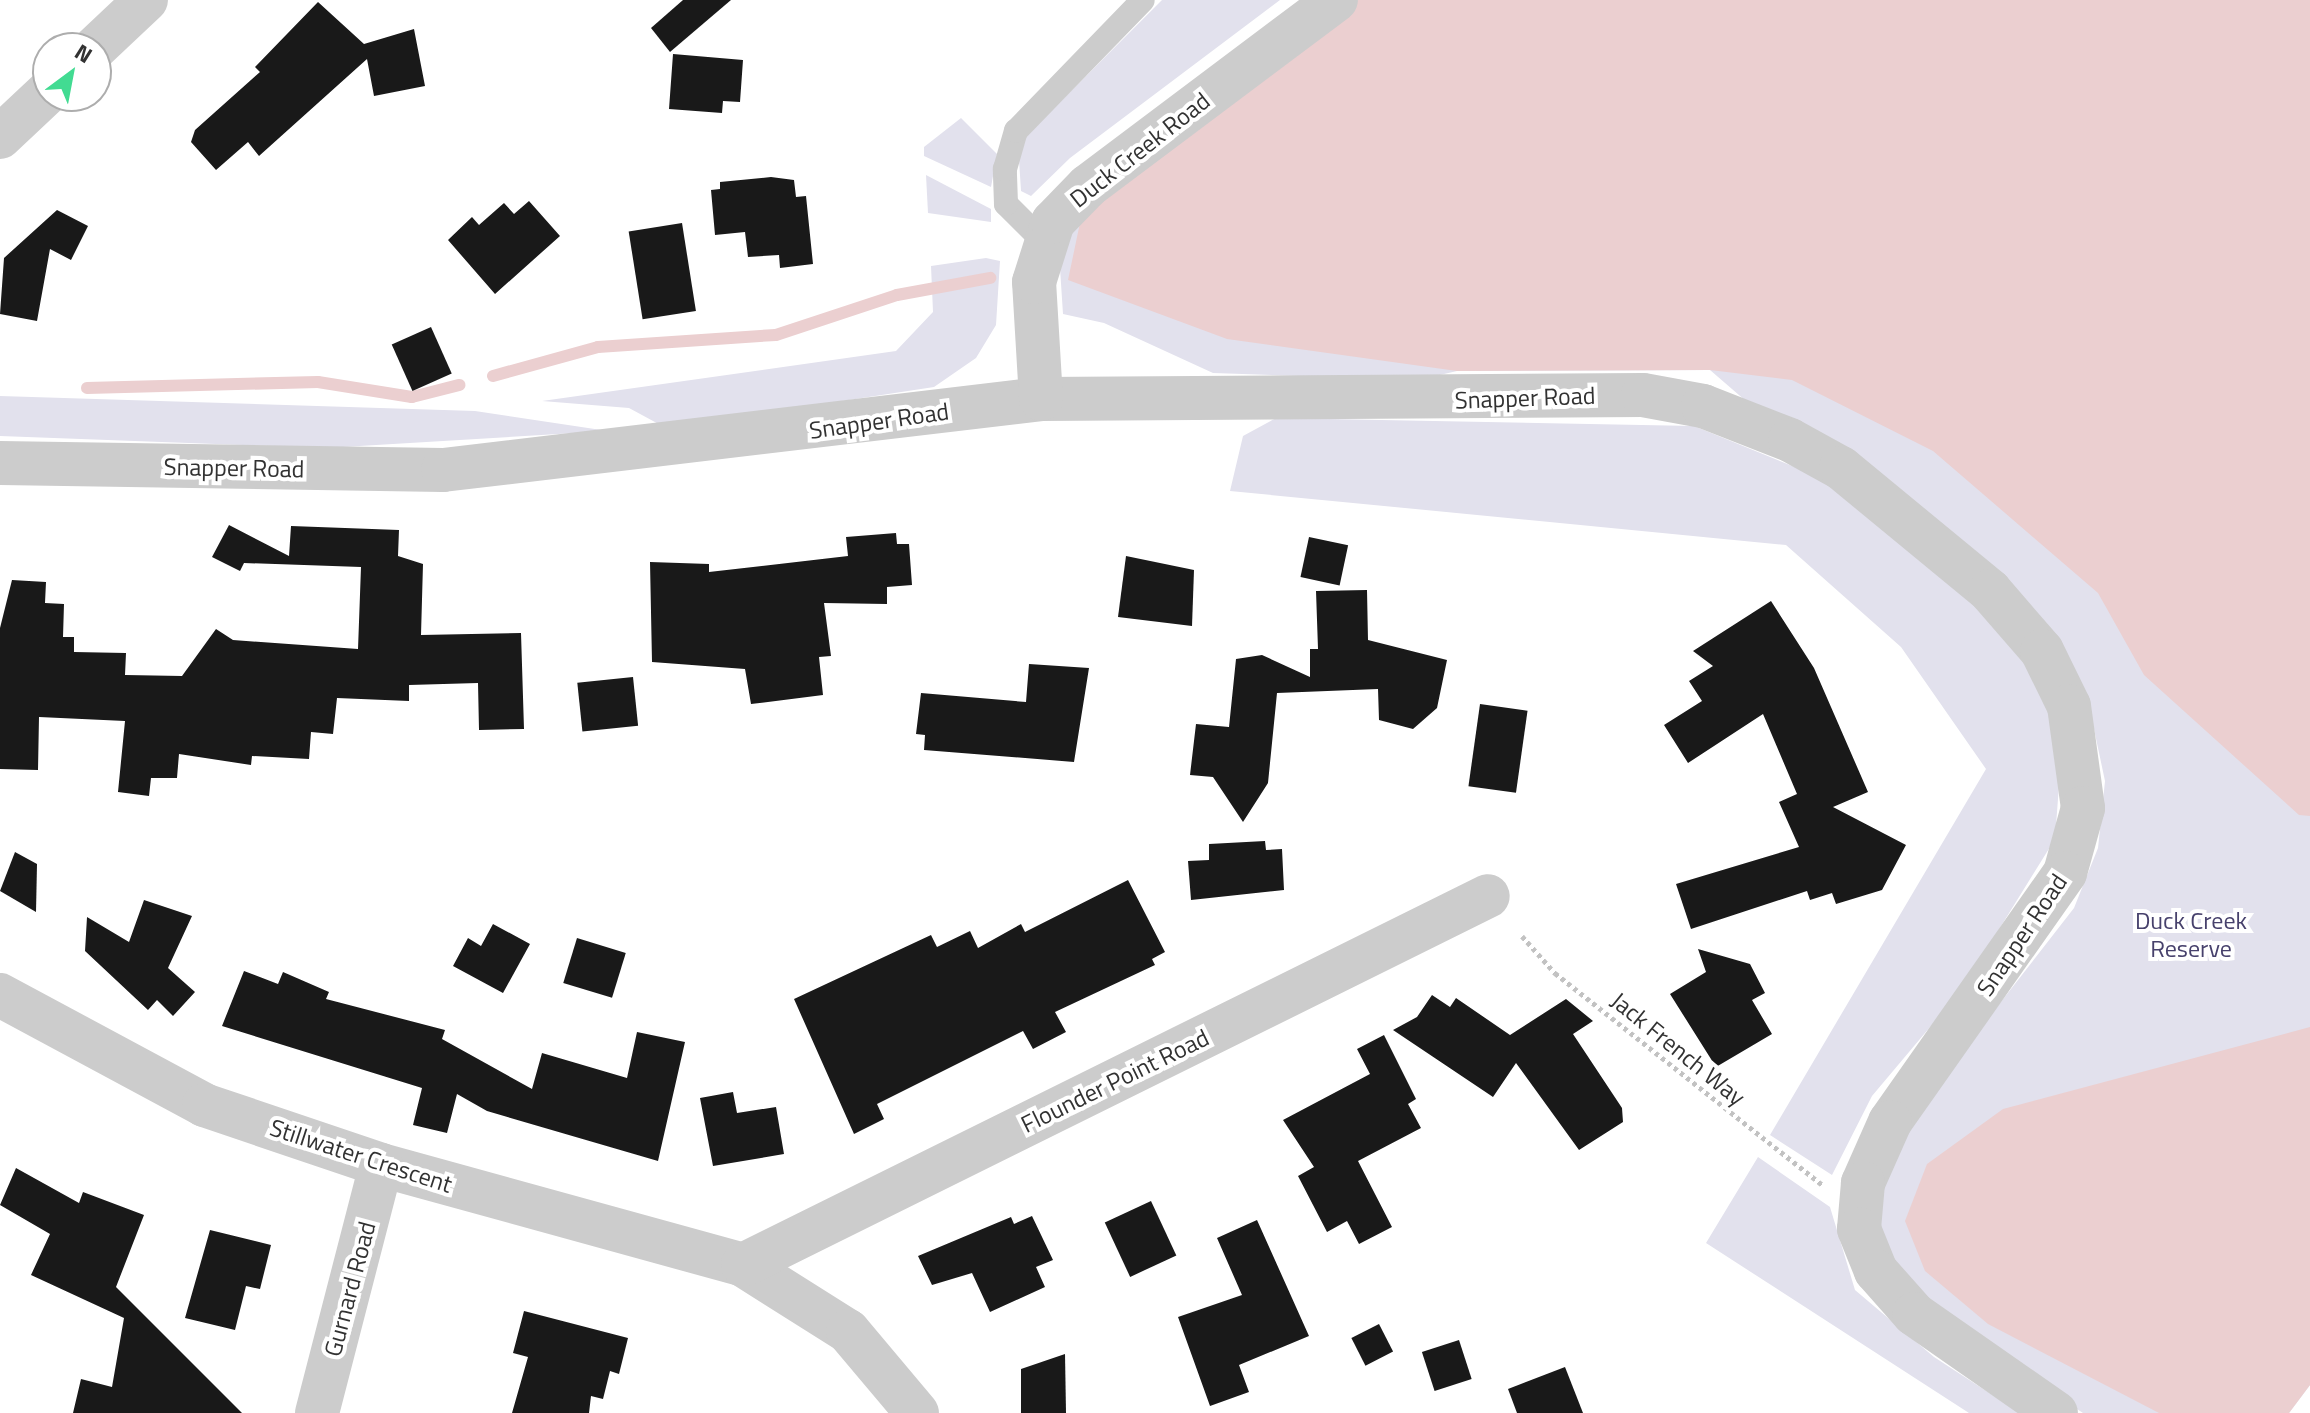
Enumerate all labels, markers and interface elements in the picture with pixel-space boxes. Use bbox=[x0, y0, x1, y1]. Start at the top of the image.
north arrow bbox=[32, 32, 112, 112]
text: N bbox=[68, 35, 99, 72]
street label: Duck Creek Road bbox=[1064, 86, 1216, 214]
street label: Snapper Road bbox=[1454, 381, 1596, 415]
street label: Snapper Road bbox=[807, 397, 951, 445]
street label: Snapper Road bbox=[163, 452, 305, 484]
street label: Snapper Road bbox=[1971, 869, 2073, 1001]
park label: Duck Creek Reserve bbox=[2135, 907, 2247, 963]
street label: Jack French Way bbox=[1605, 986, 1751, 1112]
street label: Flounder Point Road bbox=[1016, 1023, 1214, 1139]
street label: Stillwater Crescent bbox=[266, 1113, 456, 1199]
street label: Gurnard Road bbox=[318, 1218, 382, 1360]

